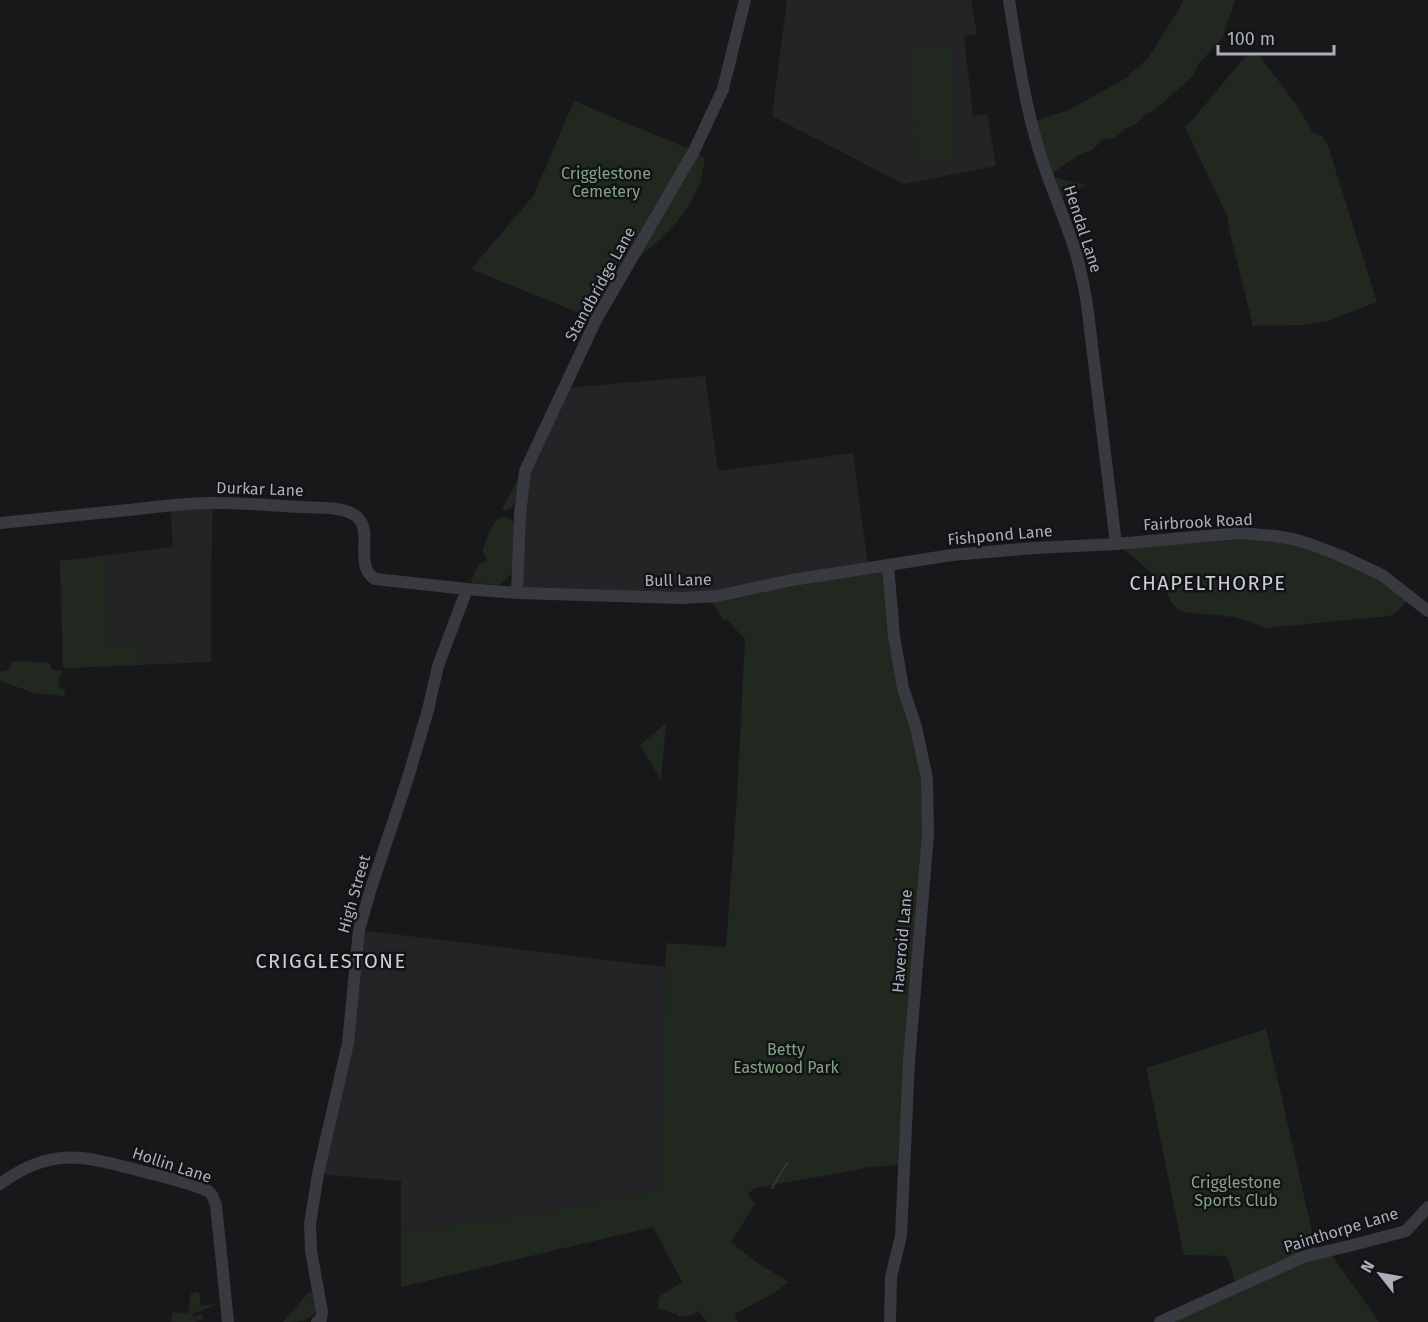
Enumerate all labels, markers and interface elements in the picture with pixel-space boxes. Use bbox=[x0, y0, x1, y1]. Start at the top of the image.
scale bar bbox=[1218, 18, 1334, 56]
text: 100 m bbox=[1227, 28, 1275, 50]
park label: Crigglestone Cemetery bbox=[561, 164, 651, 201]
street label: Hendal Lane bbox=[1060, 183, 1106, 275]
street label: Standbridge Lane bbox=[561, 224, 639, 344]
street label: Durkar Lane bbox=[216, 478, 304, 500]
street label: Fairbrook Road bbox=[1143, 510, 1253, 534]
street label: Fishpond Lane bbox=[947, 521, 1053, 549]
street label: Bull Lane bbox=[644, 570, 712, 590]
district label: CHAPELTHORPE bbox=[1129, 571, 1287, 595]
street label: High Street bbox=[334, 852, 374, 935]
street label: Haveroid Lane bbox=[888, 888, 916, 994]
district label: CRIGGLESTONE bbox=[255, 949, 407, 973]
park label: Betty Eastwood Park bbox=[733, 1040, 840, 1077]
street label: Hollin Lane bbox=[130, 1143, 214, 1187]
park label: Crigglestone Sports Club bbox=[1191, 1173, 1281, 1210]
street label: Painthorpe Lane bbox=[1281, 1204, 1401, 1256]
north arrow bbox=[1350, 1244, 1410, 1304]
text: N bbox=[1357, 1257, 1378, 1276]

